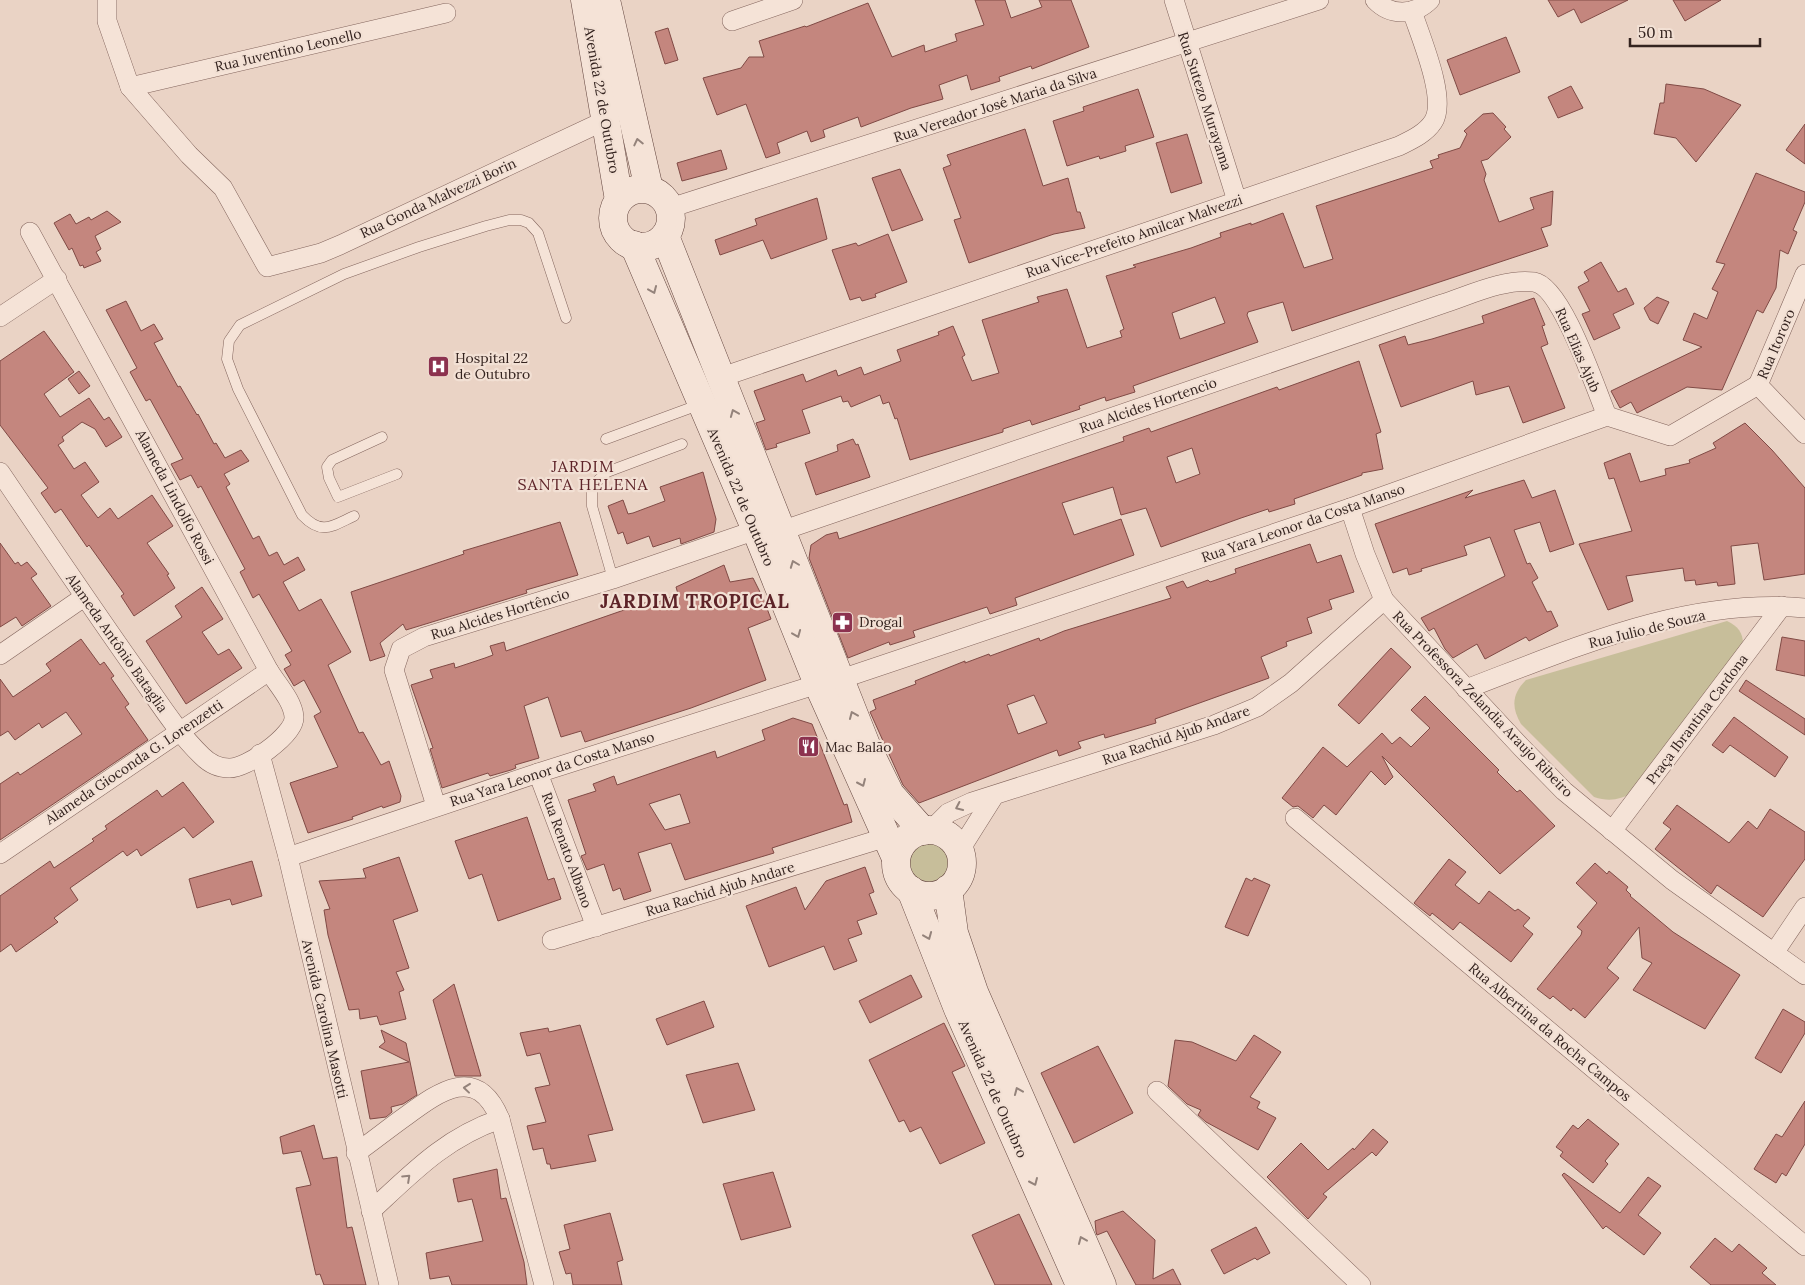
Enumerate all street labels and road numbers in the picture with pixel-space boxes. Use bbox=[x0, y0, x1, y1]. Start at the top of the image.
street label: Rua Juventino Leonello bbox=[213, 24, 363, 76]
street label: Avenida 22 de Outubro bbox=[580, 24, 624, 175]
street label: Rua Sutezo Murayama bbox=[1174, 29, 1236, 173]
street label: Rua Vereador José Maria da Silva bbox=[891, 64, 1099, 146]
street label: Rua Gonda Malvezzi Borin bbox=[357, 154, 519, 242]
street label: Rua Vice-Prefeito Amilcar Malvezzi bbox=[1023, 190, 1245, 282]
street label: Rua Elias Ajub bbox=[1551, 305, 1605, 395]
street label: Rua Itororo bbox=[1753, 306, 1799, 382]
street label: Rua Alcides Hortencio bbox=[1077, 373, 1219, 437]
street label: Avenida 22 de Outubro bbox=[703, 424, 778, 569]
street label: Alameda Lindolfo Rossi bbox=[131, 426, 218, 568]
street label: Rua Yara Leonor da Costa Manso bbox=[1199, 480, 1407, 566]
street label: Alameda Antônio Bataglia bbox=[62, 569, 172, 716]
street label: Rua Alcides Hortêncio bbox=[428, 584, 572, 644]
street label: Rua Julio de Souza bbox=[1587, 606, 1707, 652]
street label: Rua Professora Zelandia Araujo Ribeiro bbox=[1389, 607, 1577, 801]
street label: Praça Ibrantina Cardona bbox=[1642, 650, 1752, 788]
street label: Alameda Gioconda G. Lorenzetti bbox=[41, 696, 226, 829]
street label: Rua Rachid Ajub Andare bbox=[1100, 701, 1253, 769]
street label: Rua Yara Leonor da Costa Manso bbox=[448, 727, 656, 811]
street label: Rua Renato Albano bbox=[538, 790, 596, 910]
street label: Rua Rachid Ajub Andare bbox=[643, 858, 797, 920]
street label: Avenida Carolina Masotti bbox=[298, 937, 352, 1100]
street label: Rua Albertina da Rocha Campos bbox=[1465, 959, 1635, 1105]
street label: Avenida 22 de Outubro bbox=[954, 1017, 1031, 1161]

